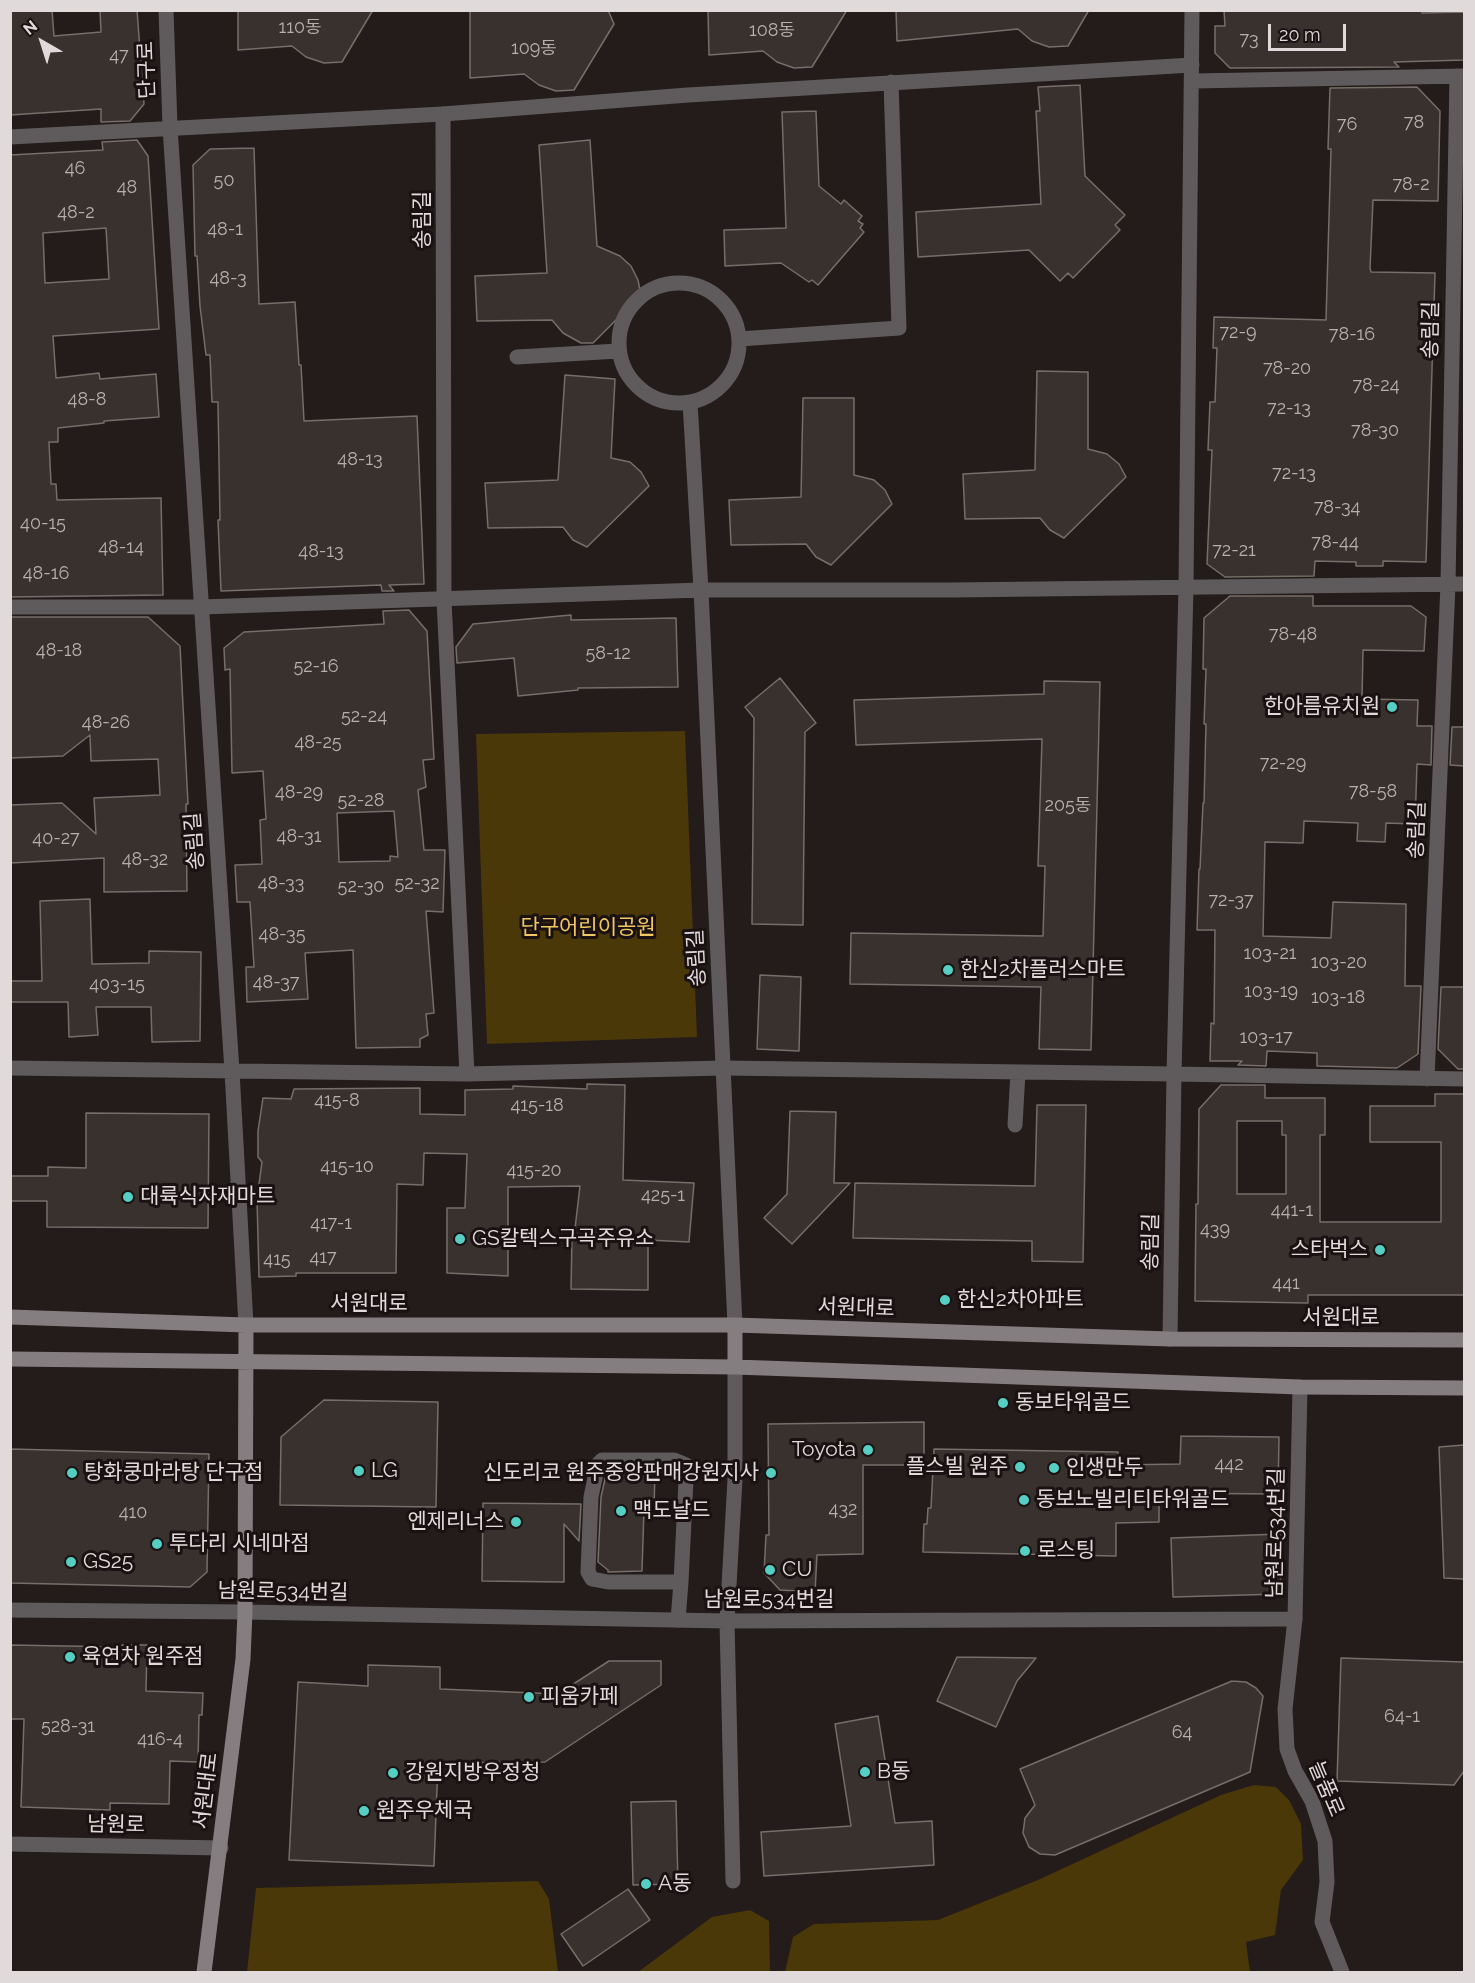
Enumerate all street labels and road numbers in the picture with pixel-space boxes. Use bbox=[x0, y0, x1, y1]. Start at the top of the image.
street label: 단구로 bbox=[133, 41, 161, 99]
street label: 송림길 bbox=[410, 191, 436, 249]
street label: 송림길 bbox=[1418, 301, 1444, 359]
street label: 송림길 bbox=[1403, 801, 1431, 859]
street label: 송림길 bbox=[180, 811, 210, 871]
street label: 송림길 bbox=[683, 928, 711, 988]
street label: 송림길 bbox=[1138, 1213, 1164, 1271]
street label: 서원대로 bbox=[330, 1291, 408, 1317]
street label: 서원대로 bbox=[817, 1294, 895, 1322]
street label: 서원대로 bbox=[1302, 1305, 1380, 1331]
street label: 남원로534번길 bbox=[1262, 1467, 1290, 1599]
street label: 남원로534번길 bbox=[217, 1578, 349, 1606]
street label: 남원로534번길 bbox=[704, 1587, 834, 1613]
street label: 서원대로 bbox=[189, 1751, 223, 1831]
street label: 늘품로 bbox=[1303, 1757, 1349, 1821]
street label: 남원로 bbox=[87, 1812, 145, 1838]

